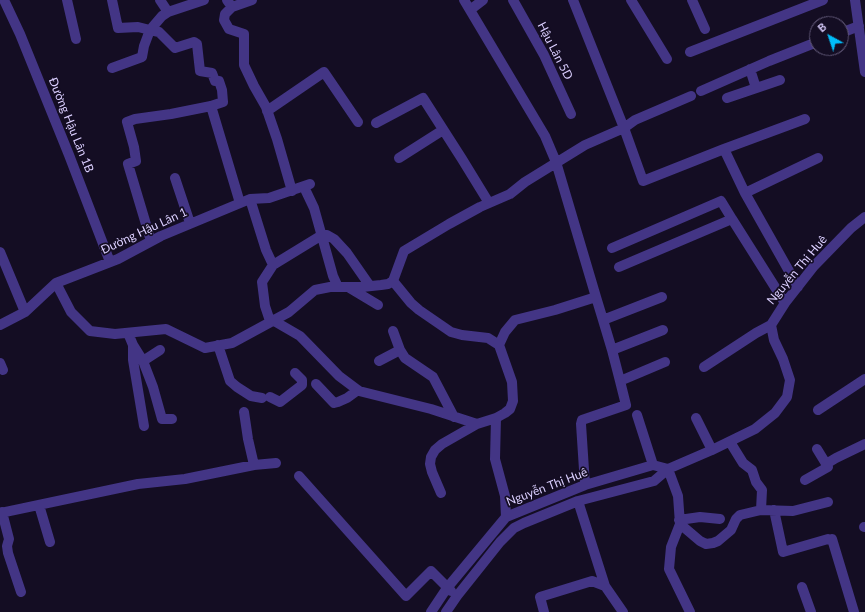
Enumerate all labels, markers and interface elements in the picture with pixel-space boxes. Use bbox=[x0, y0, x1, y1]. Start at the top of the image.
north arrow bbox=[809, 16, 849, 56]
street label: Hậu Lân 5D bbox=[534, 20, 576, 82]
text: B bbox=[815, 20, 829, 34]
street label: Đường Hậu Lân 1B bbox=[45, 75, 97, 175]
street label: Đường Hậu Lân 1 bbox=[99, 205, 189, 257]
street label: Nguyễn Thị Huê bbox=[764, 233, 830, 307]
street label: Nguyễn Thị Huê bbox=[504, 465, 590, 509]

